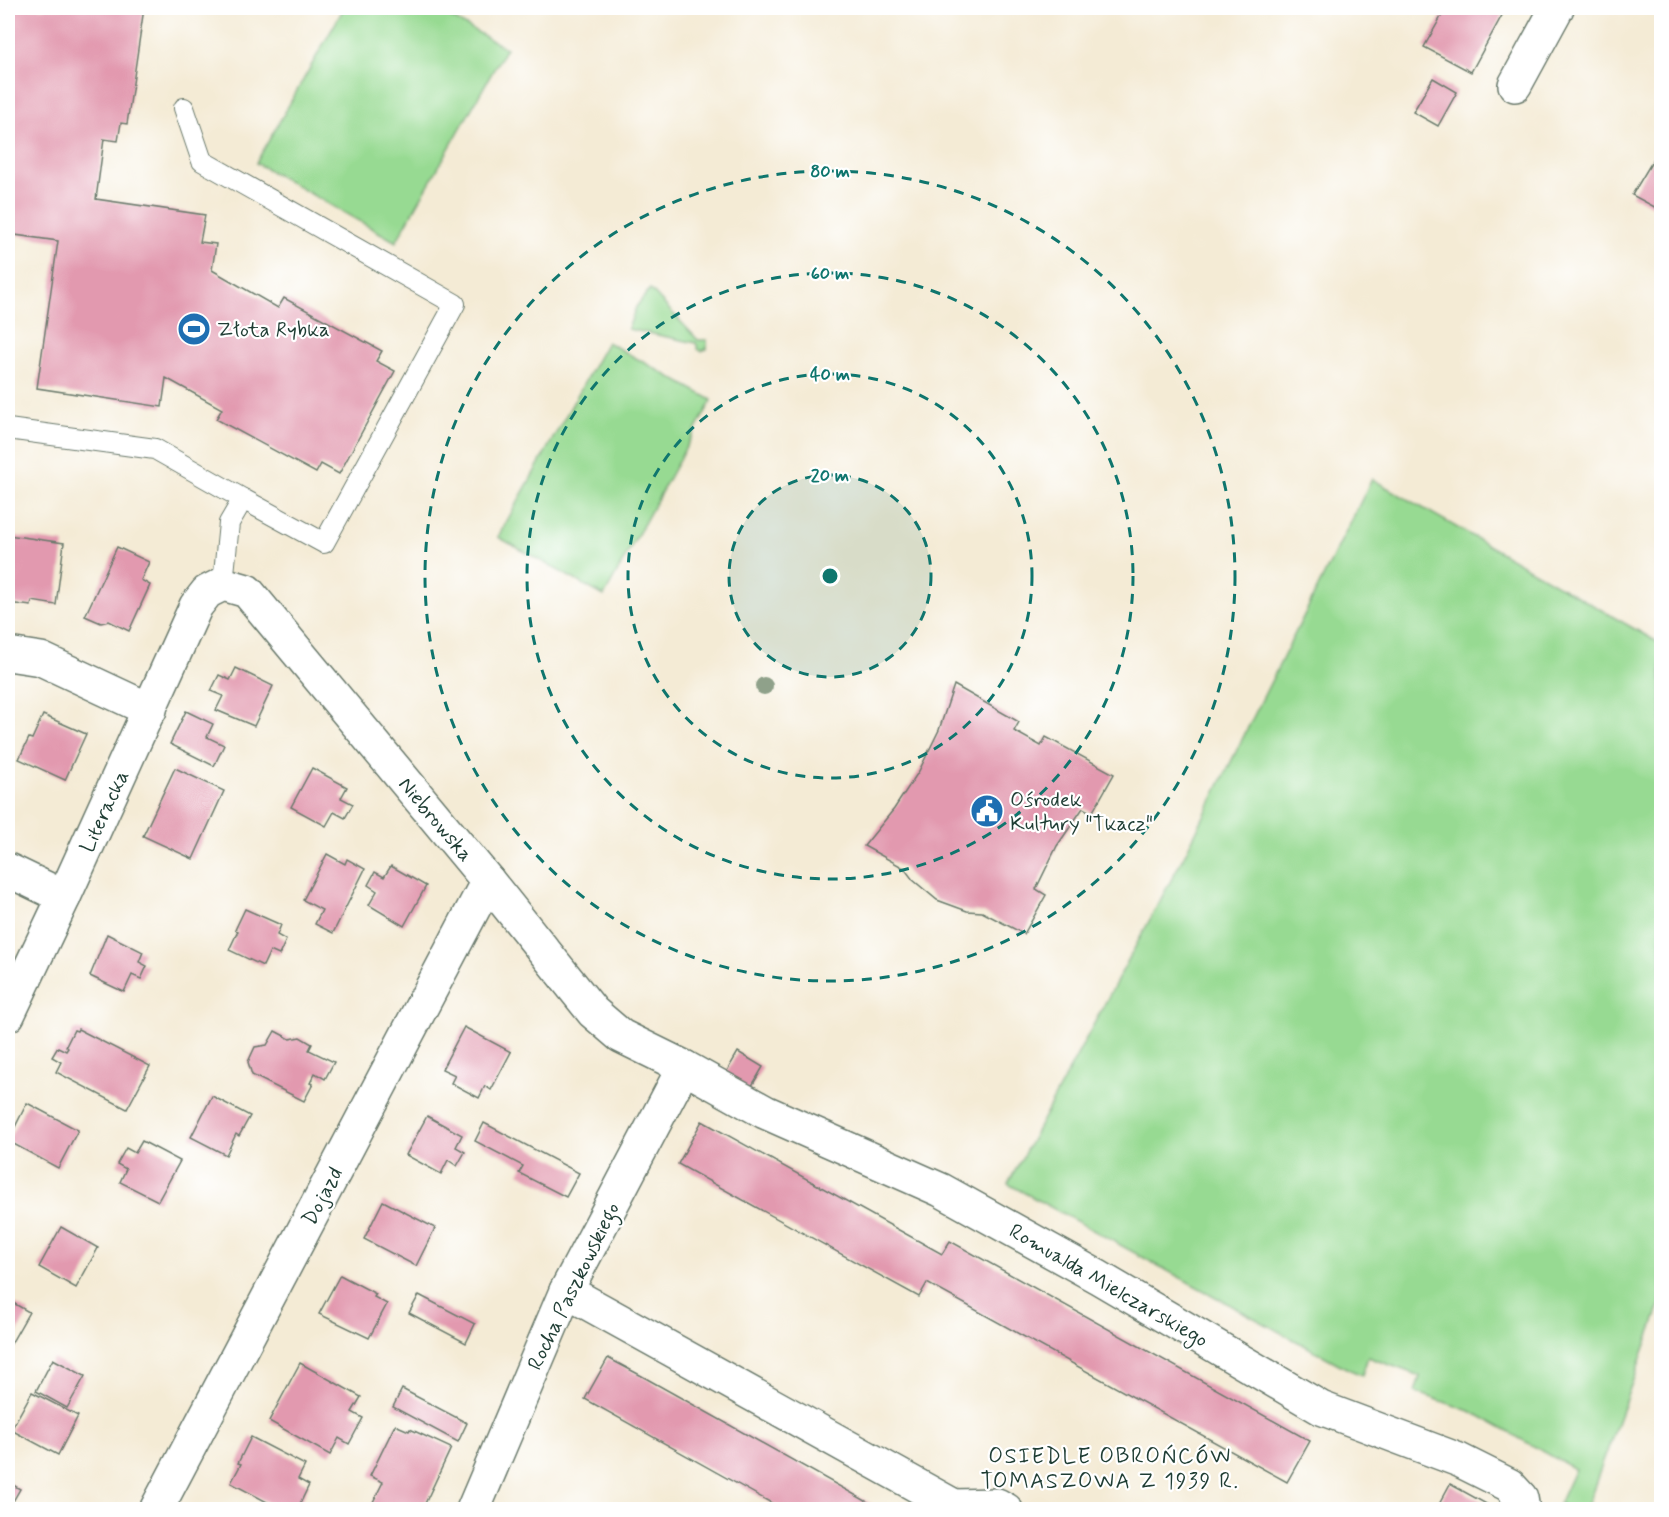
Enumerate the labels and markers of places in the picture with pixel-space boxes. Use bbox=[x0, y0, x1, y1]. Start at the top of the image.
sports icon: Złota Rybka bbox=[176, 311, 212, 347]
place label: Złota Rybka bbox=[217, 316, 330, 344]
centre of rings bbox=[820, 566, 840, 586]
place label: Ośrodek Kultury "Tkacz" bbox=[1010, 786, 1153, 838]
public building icon: Ośrodek Kultury "Tkacz" bbox=[969, 793, 1005, 829]

